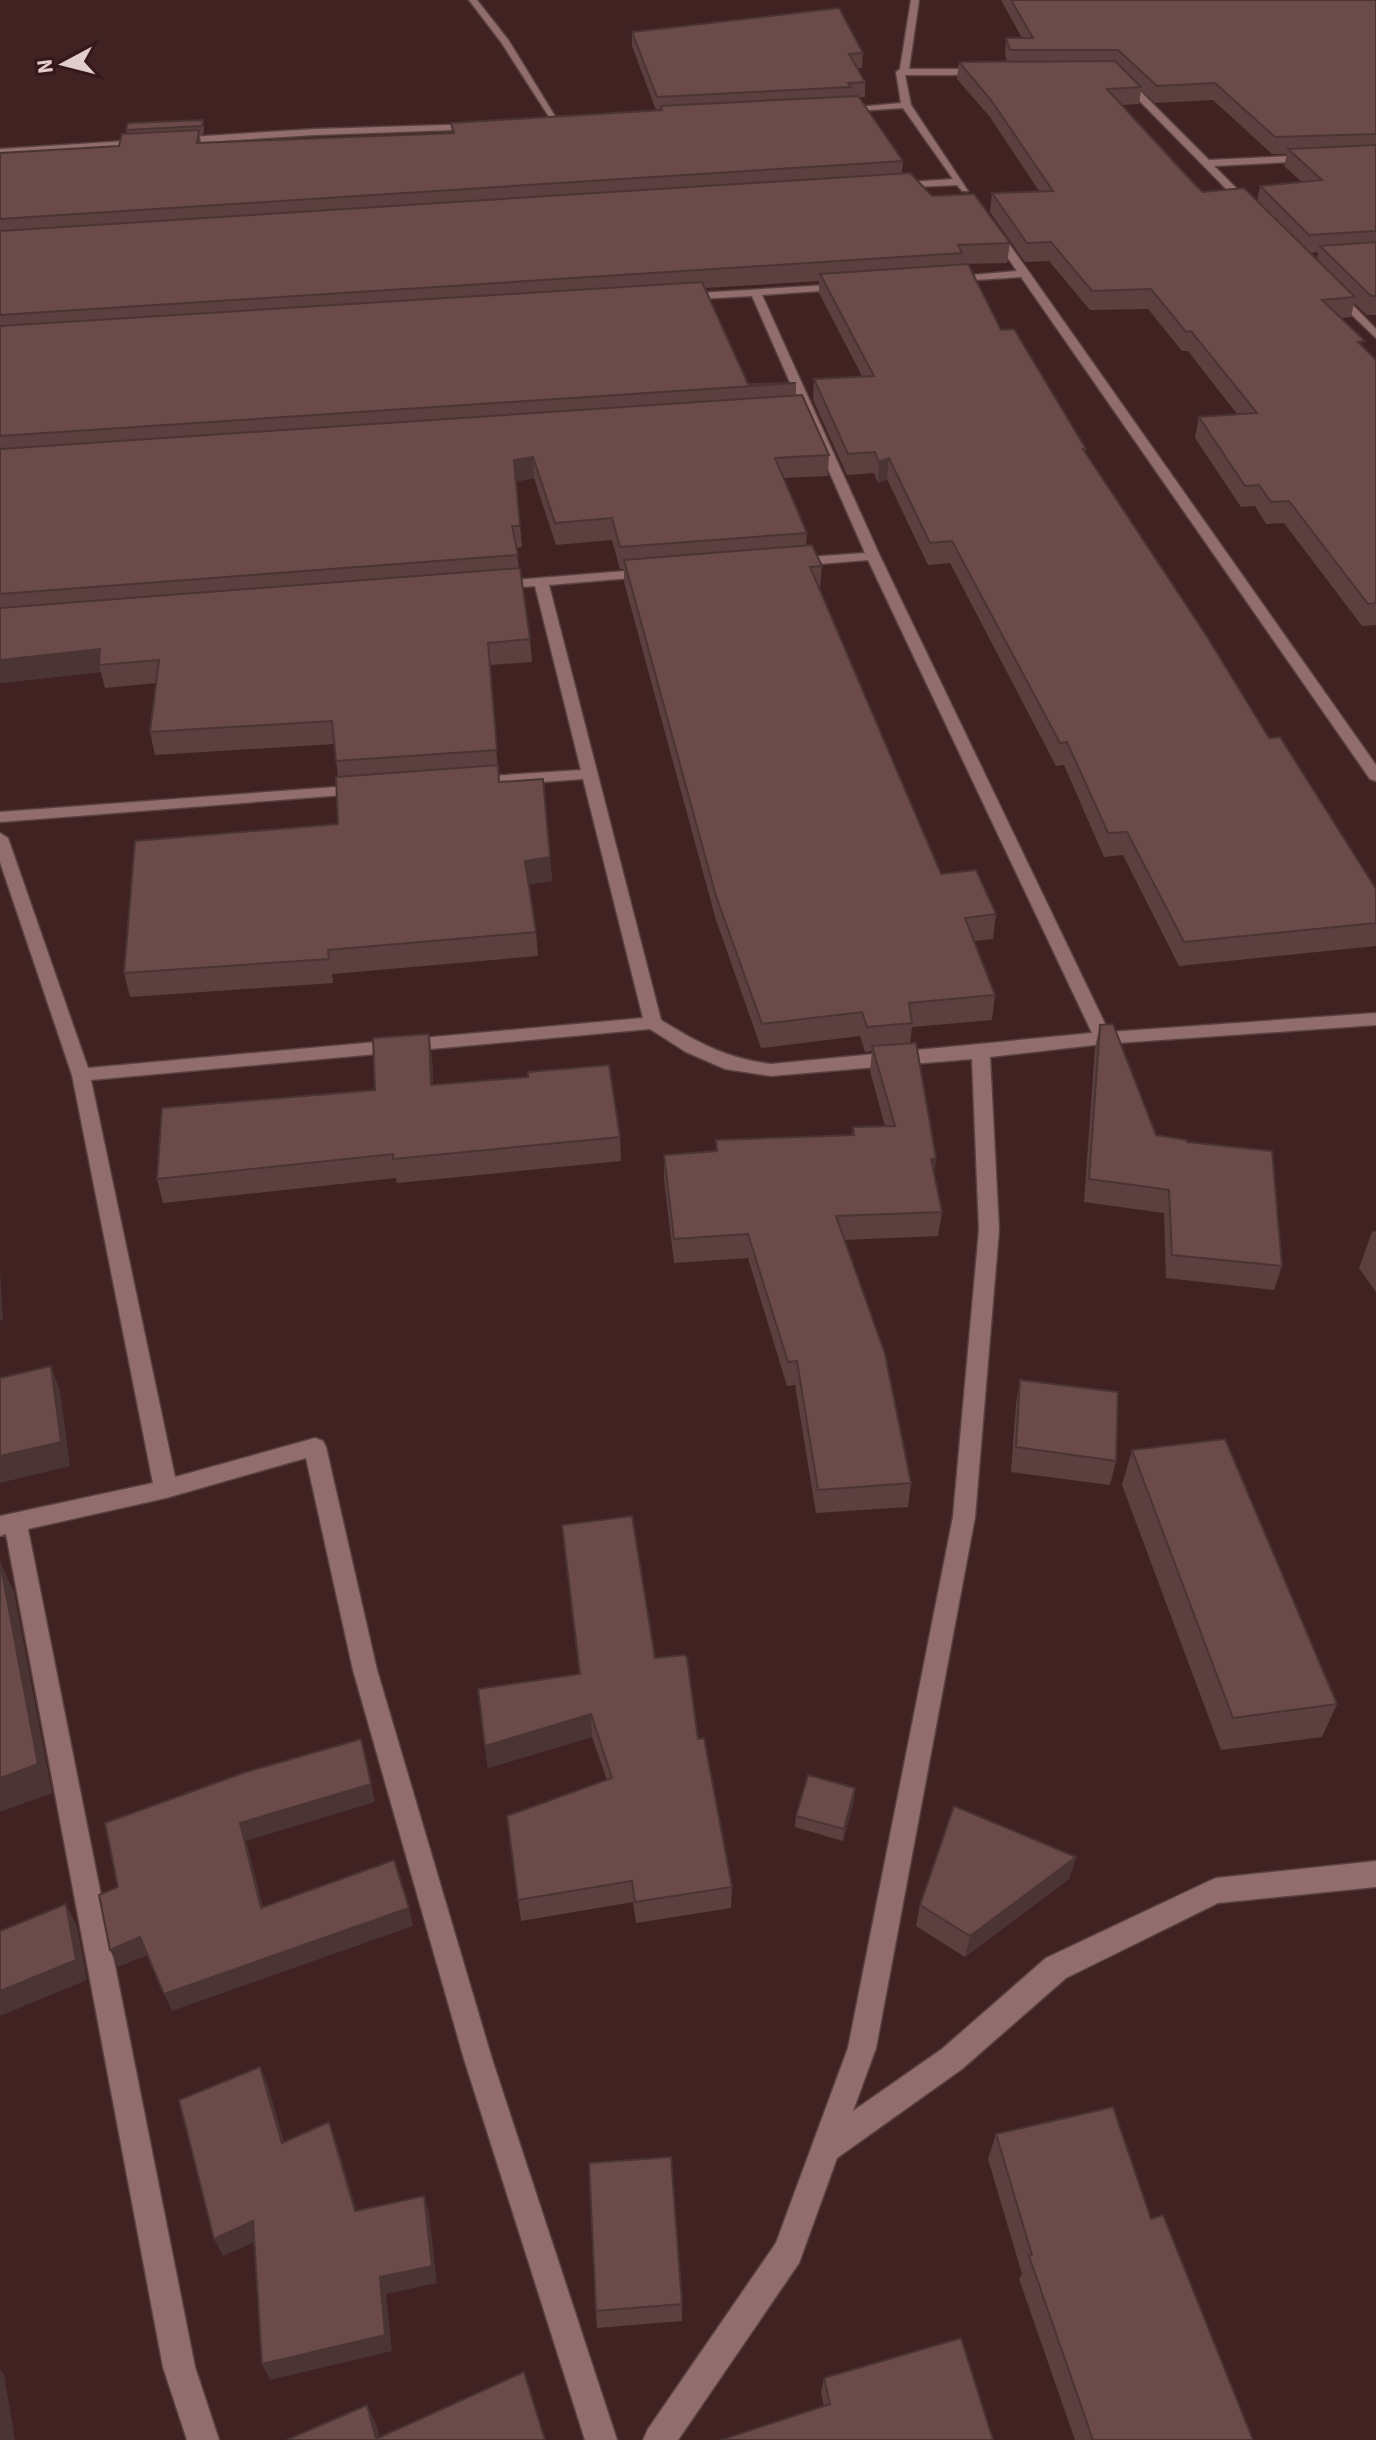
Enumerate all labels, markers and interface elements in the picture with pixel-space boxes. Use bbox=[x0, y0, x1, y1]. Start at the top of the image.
north arrow bbox=[24, 24, 104, 104]
text: N bbox=[28, 57, 62, 76]

